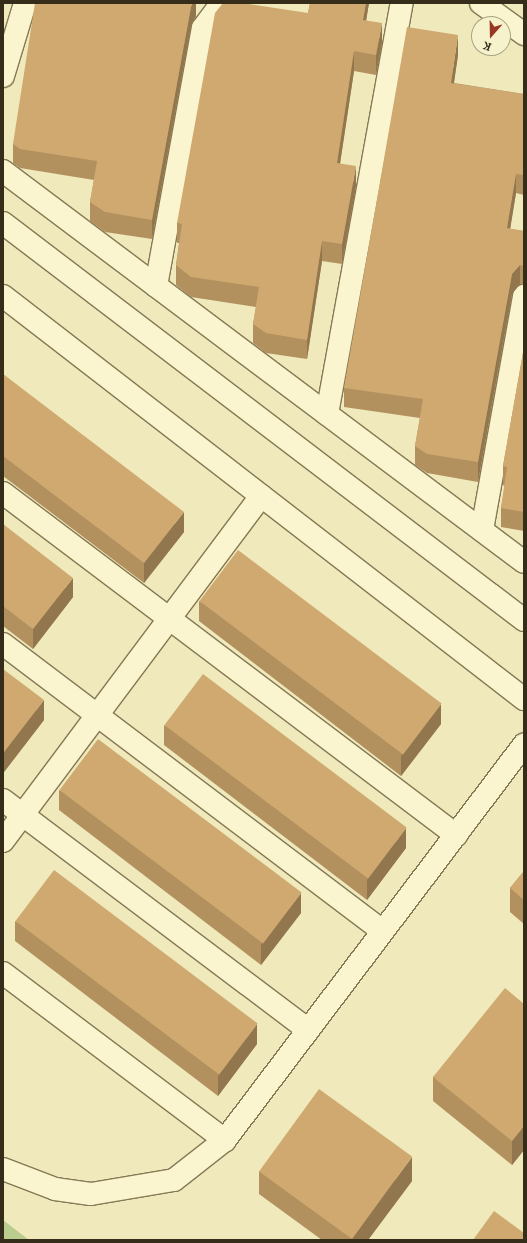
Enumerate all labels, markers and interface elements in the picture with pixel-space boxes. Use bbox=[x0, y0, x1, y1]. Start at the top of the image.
north arrow bbox=[471, 16, 511, 56]
text: K bbox=[481, 38, 493, 54]

